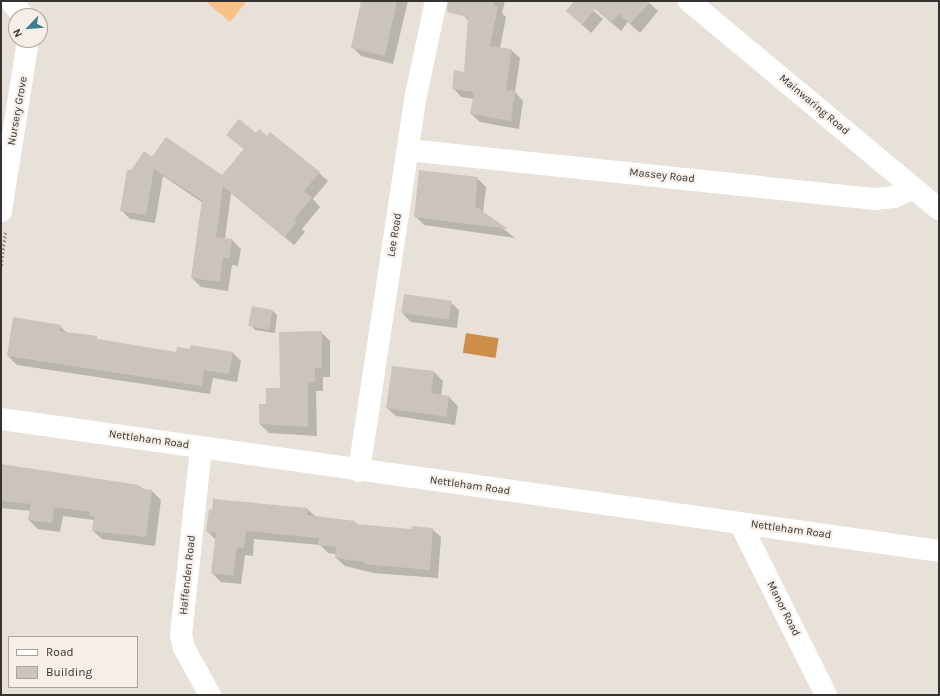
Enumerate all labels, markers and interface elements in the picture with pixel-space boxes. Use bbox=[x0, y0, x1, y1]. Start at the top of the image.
north arrow bbox=[8, 8, 48, 48]
text: N bbox=[10, 27, 25, 39]
street label: Mainwaring Road bbox=[776, 72, 852, 138]
street label: Nursery Grove bbox=[5, 76, 31, 146]
street label: Massey Road bbox=[629, 166, 695, 186]
street label: Lee Road bbox=[385, 212, 405, 258]
street label: Nettleham Road bbox=[108, 428, 190, 452]
street label: Nettleham Road bbox=[429, 474, 511, 498]
street label: Nettleham Road bbox=[750, 518, 832, 542]
street label: Haffenden Road bbox=[177, 535, 199, 615]
street label: Manor Road bbox=[764, 579, 802, 639]
legend bbox=[8, 636, 138, 688]
text: Road bbox=[46, 645, 74, 659]
text: Building bbox=[46, 665, 92, 679]

